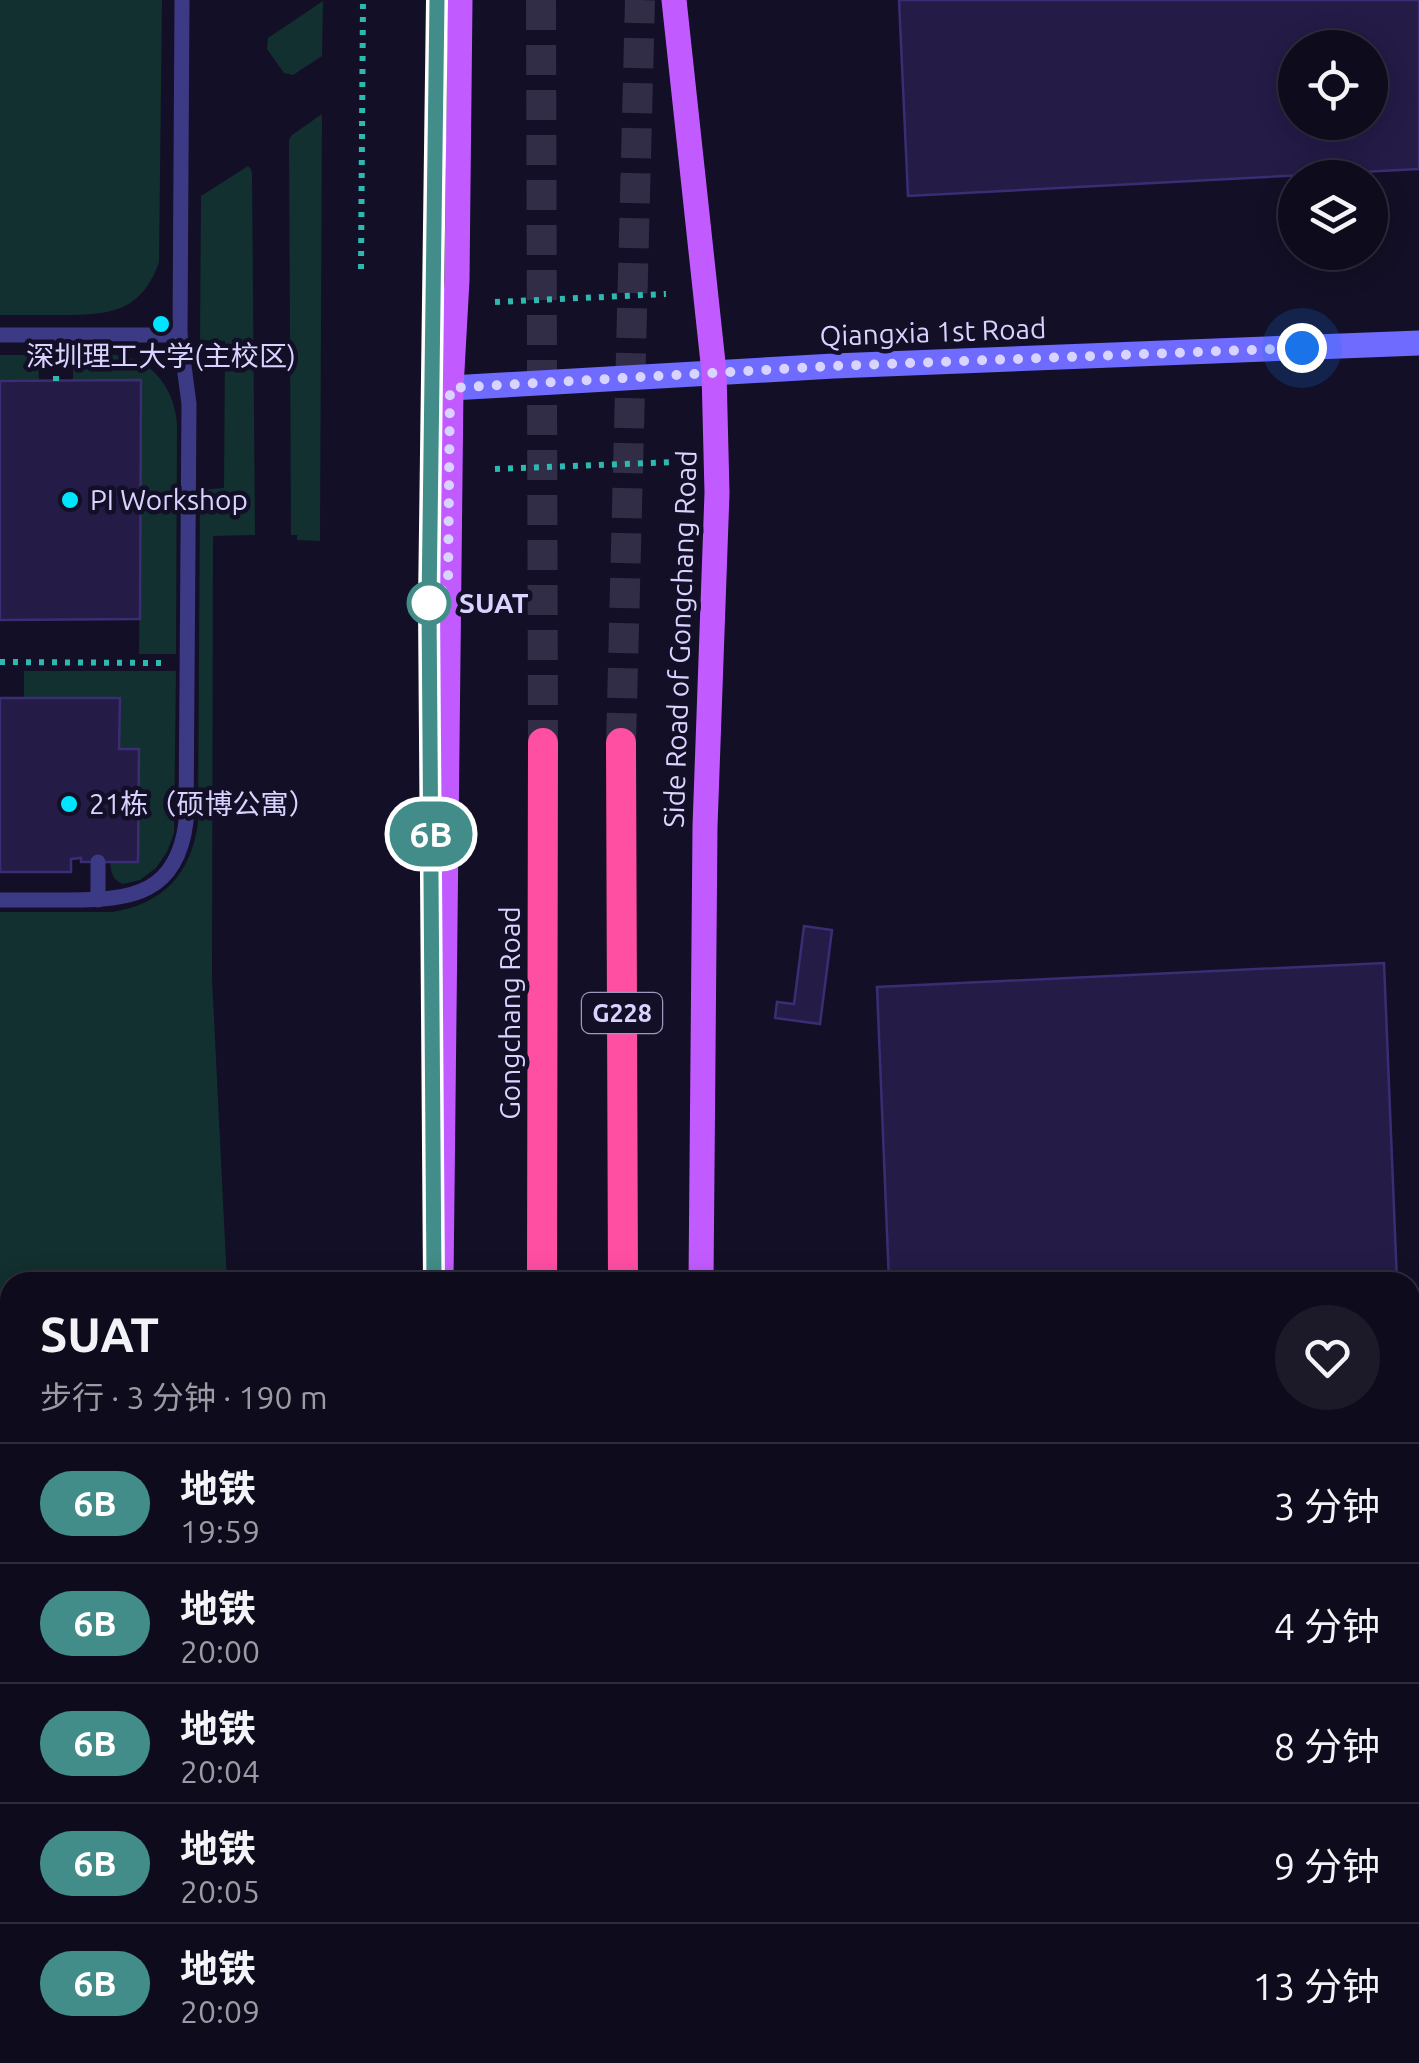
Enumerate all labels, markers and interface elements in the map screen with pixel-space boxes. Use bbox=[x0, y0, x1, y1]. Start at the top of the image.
map controls bbox=[1278, 30, 1388, 270]
button: locate bbox=[1278, 30, 1388, 140]
button: layers bbox=[1278, 160, 1388, 270]
street label: Qiangxia 1st Road bbox=[819, 312, 1047, 351]
marker: 深圳理工大学(主校区) bbox=[150, 313, 172, 335]
your location bbox=[1277, 323, 1327, 373]
place label: 深圳理工大学(主校区) bbox=[26, 340, 296, 372]
street label: Side Road of Gongchang Road bbox=[657, 450, 702, 828]
place label: PI Workshop bbox=[90, 484, 248, 515]
marker: PI Workshop bbox=[59, 489, 81, 511]
marker: SUAT bbox=[408, 582, 450, 624]
place label: SUAT bbox=[459, 587, 529, 618]
place label: 21栋（硕博公寓） bbox=[89, 788, 317, 819]
marker: 21栋（硕博公寓） bbox=[58, 793, 80, 815]
line badge: 6B bbox=[386, 802, 476, 866]
text: 6B bbox=[410, 814, 452, 854]
street label: Gongchang Road bbox=[494, 906, 525, 1120]
road number: G228 bbox=[582, 993, 662, 1033]
button: heart bbox=[1275, 1305, 1380, 1410]
text: SUAT bbox=[40, 1307, 159, 1361]
text: 步行 · 3 分钟 · 190 m bbox=[40, 1379, 328, 1415]
text: 地铁 bbox=[180, 1467, 256, 1509]
text: 6B bbox=[74, 1483, 116, 1523]
text: 3 分钟 bbox=[1274, 1485, 1380, 1527]
text: 19:59 bbox=[180, 1513, 260, 1549]
text: 地铁 bbox=[180, 1587, 256, 1629]
text: 6B bbox=[74, 1603, 116, 1643]
text: 4 分钟 bbox=[1274, 1605, 1380, 1647]
text: 20:00 bbox=[180, 1633, 260, 1669]
text: 地铁 bbox=[180, 1707, 256, 1749]
text: 6B bbox=[74, 1723, 116, 1763]
text: 8 分钟 bbox=[1274, 1725, 1380, 1767]
text: 20:04 bbox=[180, 1753, 260, 1789]
text: 地铁 bbox=[180, 1827, 256, 1869]
text: 6B bbox=[74, 1843, 116, 1883]
text: 9 分钟 bbox=[1274, 1845, 1380, 1887]
text: 20:05 bbox=[180, 1873, 260, 1909]
text: 地铁 bbox=[180, 1947, 256, 1989]
text: 6B bbox=[74, 1963, 116, 2003]
text: 13 分钟 bbox=[1252, 1965, 1380, 2007]
text: 20:09 bbox=[180, 1993, 260, 2029]

